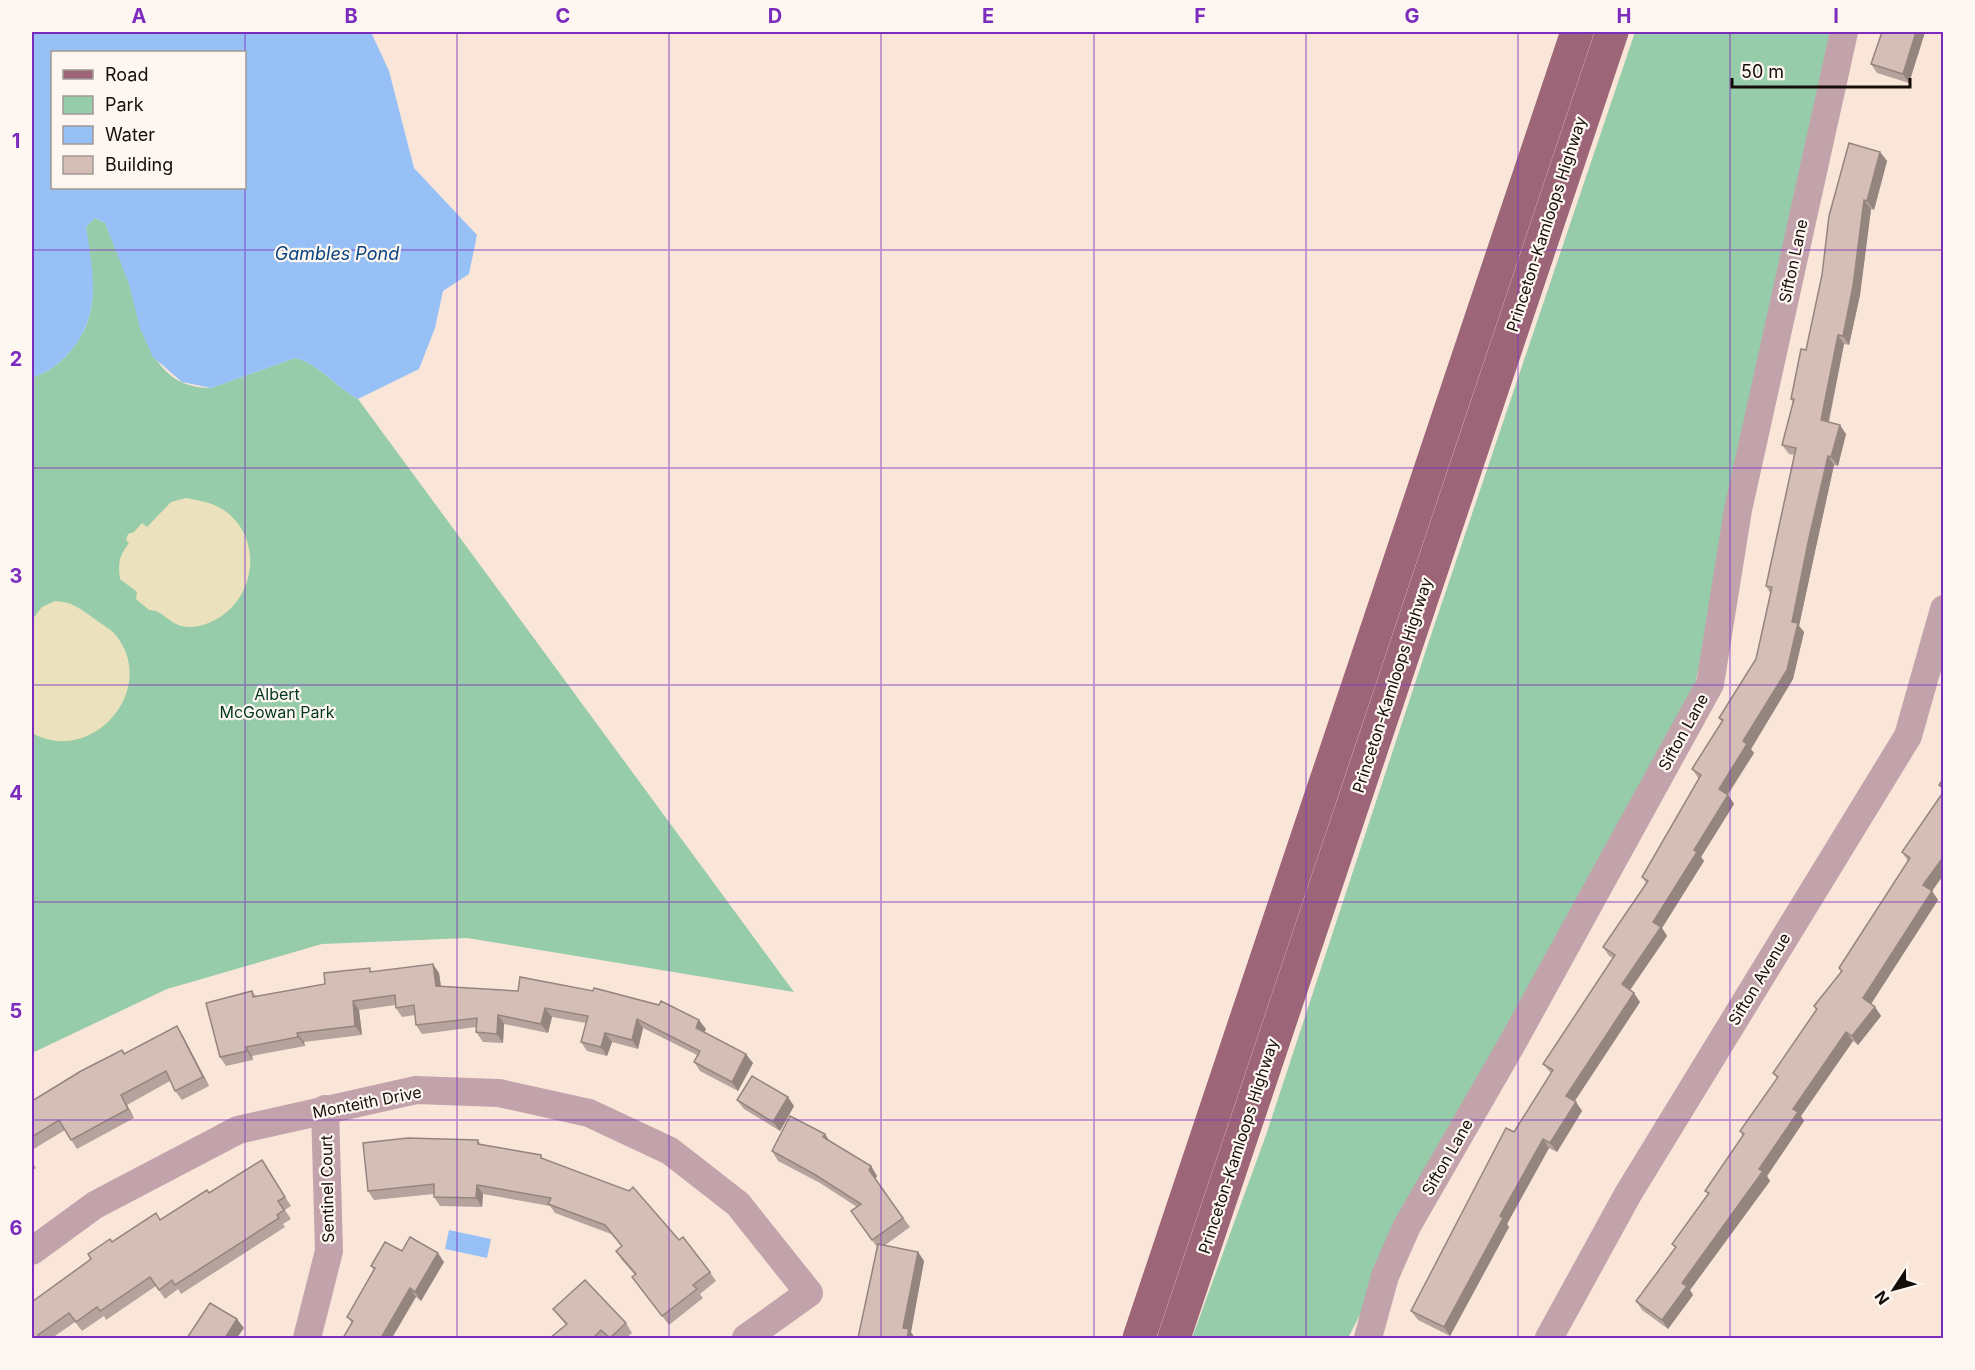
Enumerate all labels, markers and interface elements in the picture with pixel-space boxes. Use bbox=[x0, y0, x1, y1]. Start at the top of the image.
text: A bbox=[132, 4, 147, 28]
text: B bbox=[344, 4, 358, 28]
text: C bbox=[556, 4, 570, 28]
text: D bbox=[768, 4, 782, 28]
text: E bbox=[982, 4, 994, 28]
text: F bbox=[1194, 4, 1206, 28]
text: G bbox=[1404, 4, 1420, 28]
text: H bbox=[1617, 4, 1631, 28]
text: I bbox=[1833, 4, 1839, 28]
legend bbox=[51, 51, 246, 189]
scale bar bbox=[1732, 51, 1910, 89]
text: 50 m bbox=[1741, 61, 1784, 82]
text: Road bbox=[105, 64, 148, 85]
text: Park bbox=[105, 94, 144, 115]
street label: Princeton-Kamloops Highway bbox=[1502, 114, 1590, 334]
text: Water bbox=[105, 124, 155, 145]
text: 1 bbox=[12, 129, 20, 153]
text: Building bbox=[105, 154, 173, 175]
street label: Sifton Lane bbox=[1774, 217, 1812, 305]
water label: Gambles Pond bbox=[275, 243, 399, 264]
text: 2 bbox=[10, 347, 22, 371]
text: 3 bbox=[10, 564, 22, 588]
street label: Princeton-Kamloops Highway bbox=[1348, 575, 1436, 795]
park label: Albert McGowan Park bbox=[219, 684, 335, 722]
street label: Sifton Lane bbox=[1654, 690, 1712, 774]
text: 4 bbox=[9, 781, 23, 805]
street label: Sifton Avenue bbox=[1724, 929, 1794, 1029]
text: 5 bbox=[10, 999, 22, 1023]
street label: Princeton-Kamloops Highway bbox=[1194, 1036, 1282, 1256]
street label: Monteith Drive bbox=[311, 1082, 423, 1122]
street label: Sifton Lane bbox=[1417, 1115, 1477, 1199]
street label: Sentinel Court bbox=[316, 1135, 338, 1243]
text: 6 bbox=[10, 1216, 23, 1240]
north arrow bbox=[1864, 1259, 1924, 1319]
text: N bbox=[1870, 1287, 1894, 1309]

